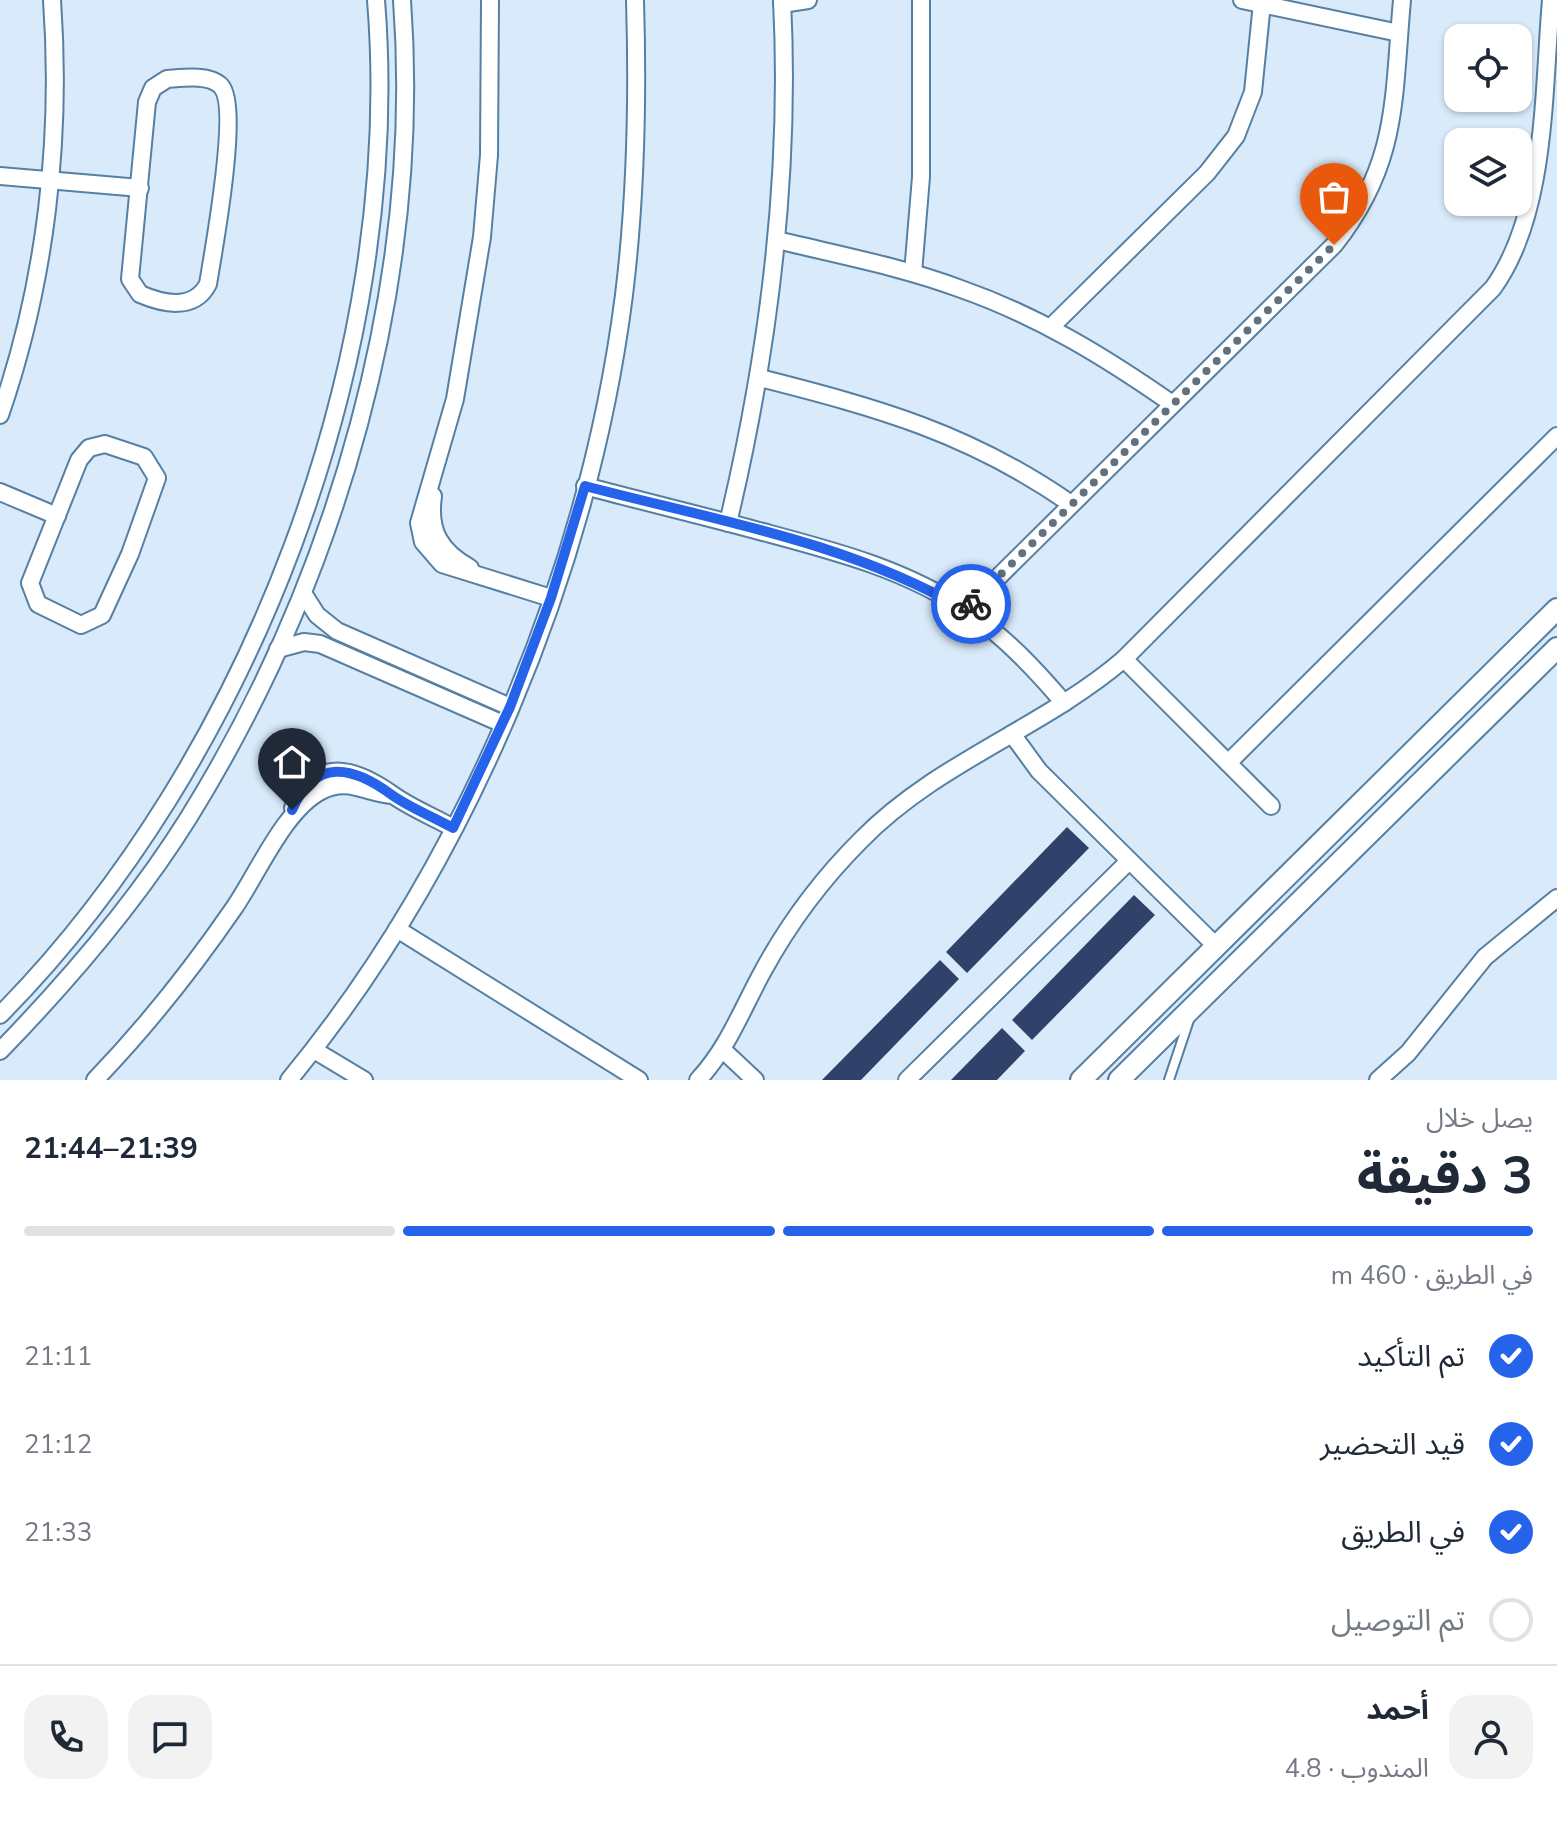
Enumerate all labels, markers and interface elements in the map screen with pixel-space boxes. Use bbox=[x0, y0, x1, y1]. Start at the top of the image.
map controls bbox=[1444, 24, 1532, 216]
button: locate bbox=[1444, 24, 1532, 112]
button: layers bbox=[1444, 128, 1532, 216]
pin bbox=[1300, 163, 1368, 245]
icon: bag bbox=[1312, 175, 1356, 219]
courier bbox=[931, 564, 1011, 644]
icon: bike bbox=[949, 582, 993, 626]
pin bbox=[258, 728, 326, 810]
icon: home bbox=[270, 740, 314, 784]
text: يصل خلال bbox=[1426, 1101, 1533, 1136]
text: 21:39–21:44 bbox=[24, 1128, 198, 1169]
text: 3 دقيقة bbox=[1357, 1140, 1533, 1211]
text: في الطريق · 460 m bbox=[1331, 1258, 1533, 1293]
icon: check bbox=[1489, 1334, 1533, 1378]
text: تم التأكيد bbox=[1357, 1336, 1465, 1377]
text: 21:11 bbox=[24, 1339, 92, 1374]
icon: check bbox=[1489, 1422, 1533, 1466]
text: قيد التحضير bbox=[1320, 1424, 1465, 1465]
text: 21:12 bbox=[24, 1427, 92, 1462]
icon: check bbox=[1489, 1510, 1533, 1554]
text: في الطريق bbox=[1341, 1512, 1465, 1553]
text: 21:33 bbox=[24, 1515, 92, 1550]
text: تم التوصيل bbox=[1331, 1600, 1465, 1641]
text: أحمد bbox=[1366, 1689, 1429, 1730]
button: phone bbox=[24, 1695, 108, 1779]
button: chat bbox=[128, 1695, 212, 1779]
button: person bbox=[1449, 1695, 1533, 1779]
text: المندوب · 4.8 bbox=[1284, 1751, 1429, 1786]

